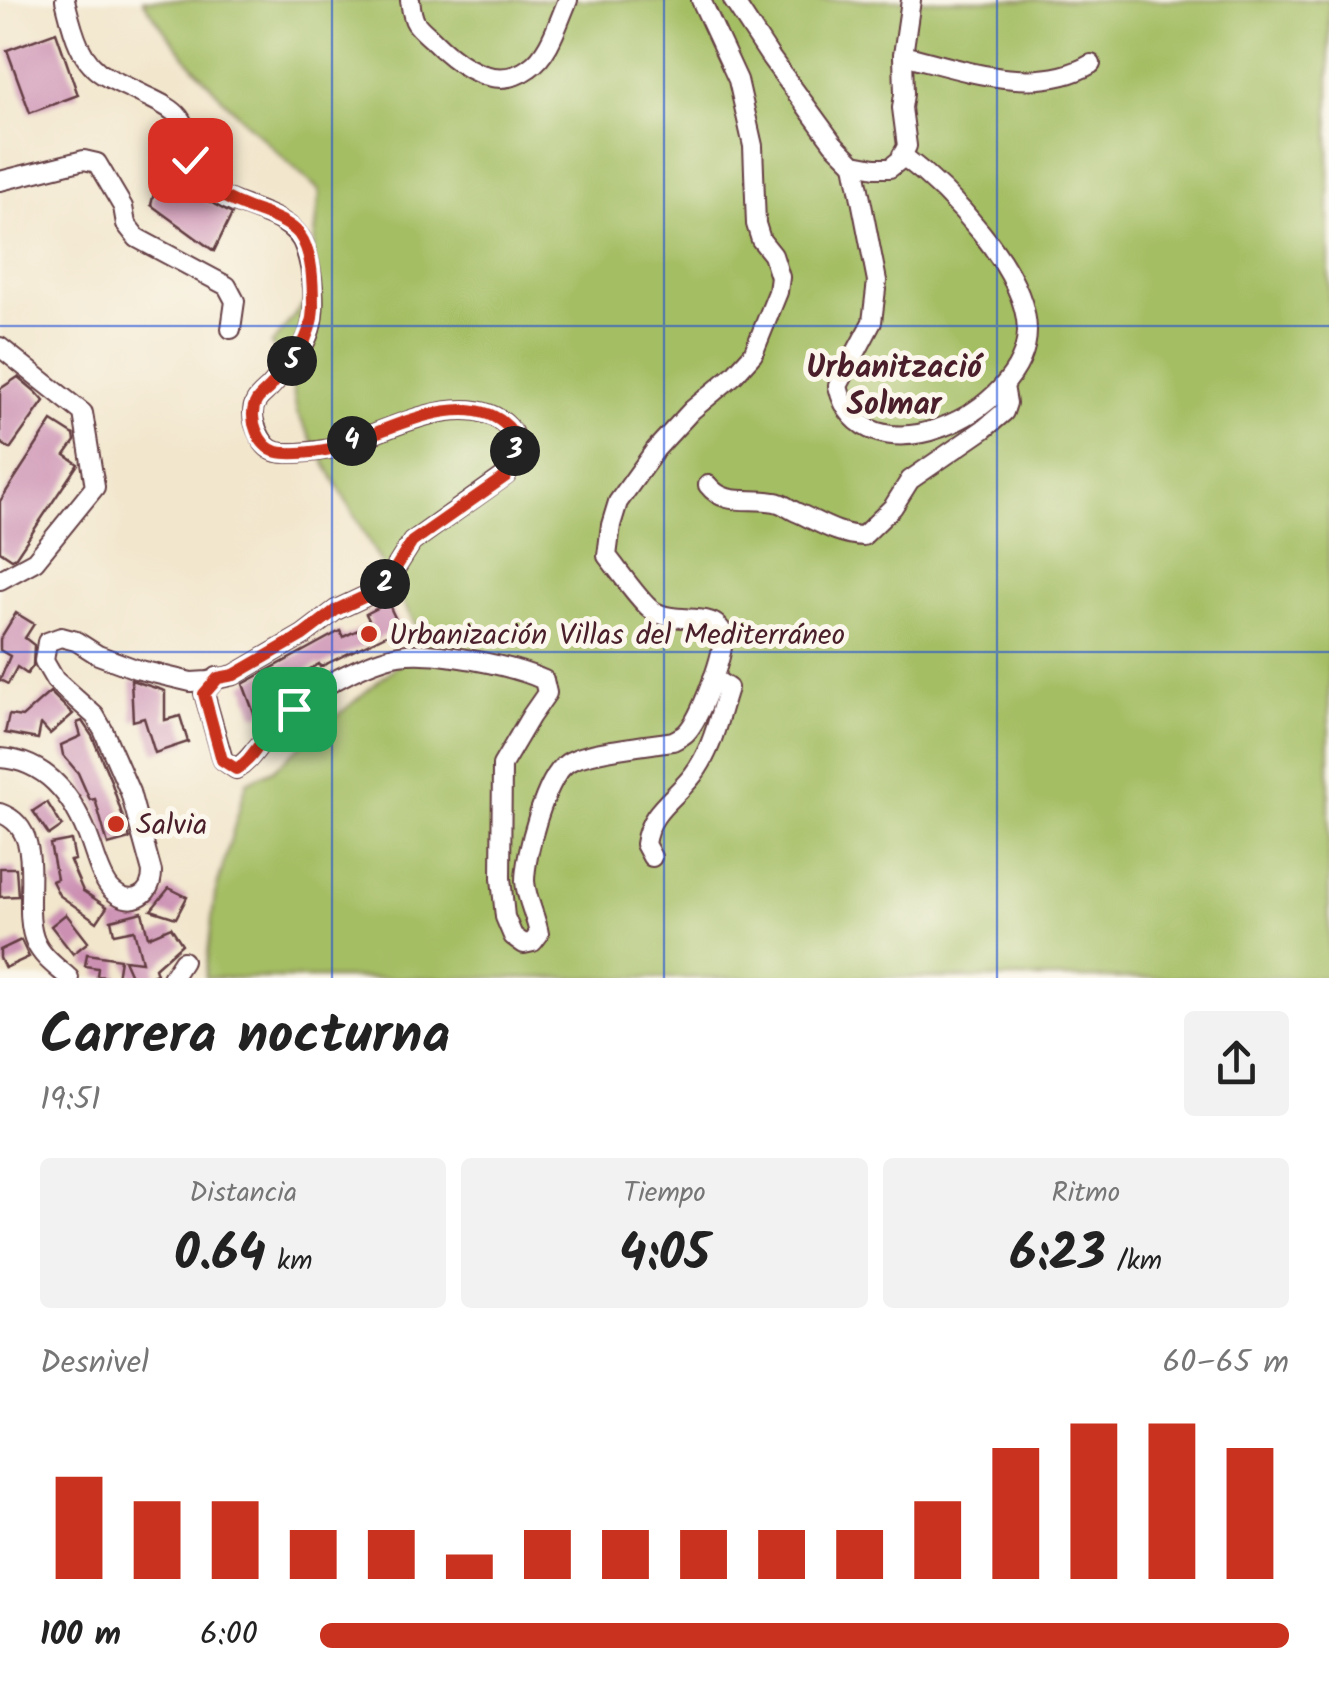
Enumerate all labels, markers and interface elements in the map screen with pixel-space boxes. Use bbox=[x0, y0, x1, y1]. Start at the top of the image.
pin bbox=[148, 118, 233, 203]
icon: check bbox=[163, 133, 218, 188]
pin: 5 bbox=[267, 336, 317, 386]
text: 5 bbox=[285, 338, 299, 383]
district label: Urbanització Solmar bbox=[806, 343, 984, 431]
pin: 4 bbox=[327, 416, 377, 466]
text: 4 bbox=[344, 418, 360, 463]
pin: 3 bbox=[490, 426, 540, 476]
text: 3 bbox=[507, 428, 523, 473]
pin: 2 bbox=[360, 559, 410, 609]
text: 2 bbox=[377, 561, 393, 606]
place label: Urbanización Villas del Mediterráneo bbox=[389, 612, 845, 660]
marker: Urbanización Villas del Mediterráneo bbox=[358, 623, 380, 645]
pin bbox=[252, 667, 337, 752]
icon: arrive bbox=[267, 682, 322, 737]
place label: Salvia bbox=[136, 802, 207, 850]
marker: Salvia bbox=[105, 813, 127, 835]
text: Carrera nocturna bbox=[40, 994, 450, 1081]
button: share bbox=[1184, 1011, 1289, 1116]
text: 19:51 bbox=[40, 1075, 101, 1126]
text: Distancia bbox=[189, 1171, 297, 1216]
text: Tiempo bbox=[623, 1171, 706, 1216]
text: Ritmo bbox=[1051, 1171, 1120, 1216]
text: 0.64 bbox=[174, 1216, 266, 1296]
text: 4:05 bbox=[619, 1216, 710, 1296]
text: 6:23 bbox=[1010, 1216, 1106, 1296]
text: km bbox=[266, 1239, 312, 1284]
text: /km bbox=[1106, 1239, 1162, 1284]
text: Desnivel bbox=[40, 1338, 149, 1389]
text: 60–65 m bbox=[1162, 1338, 1289, 1389]
text: 100 m bbox=[40, 1610, 121, 1661]
text: 6:00 bbox=[200, 1610, 258, 1661]

